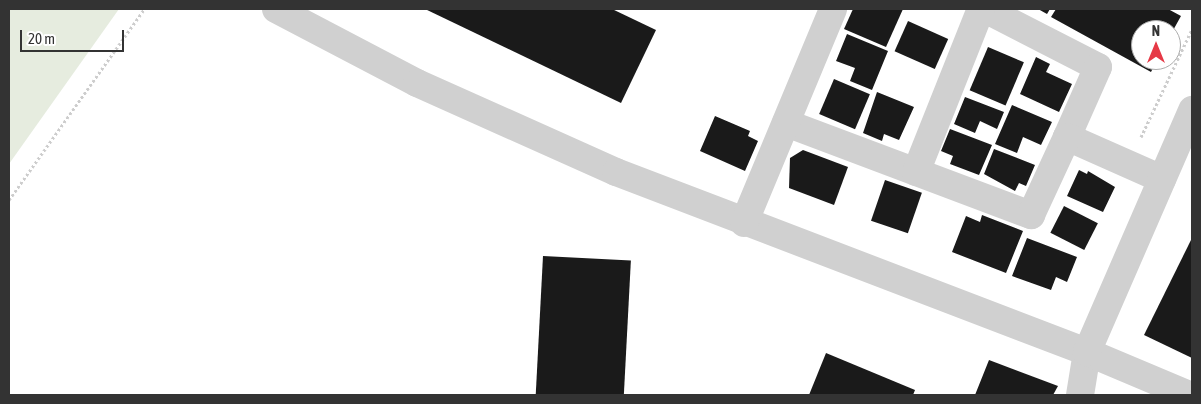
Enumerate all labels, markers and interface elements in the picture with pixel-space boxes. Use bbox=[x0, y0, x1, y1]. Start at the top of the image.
scale bar bbox=[22, 20, 126, 52]
north arrow bbox=[1131, 20, 1181, 70]
text: N bbox=[1152, 23, 1160, 39]
text: 20 m bbox=[28, 30, 55, 47]

